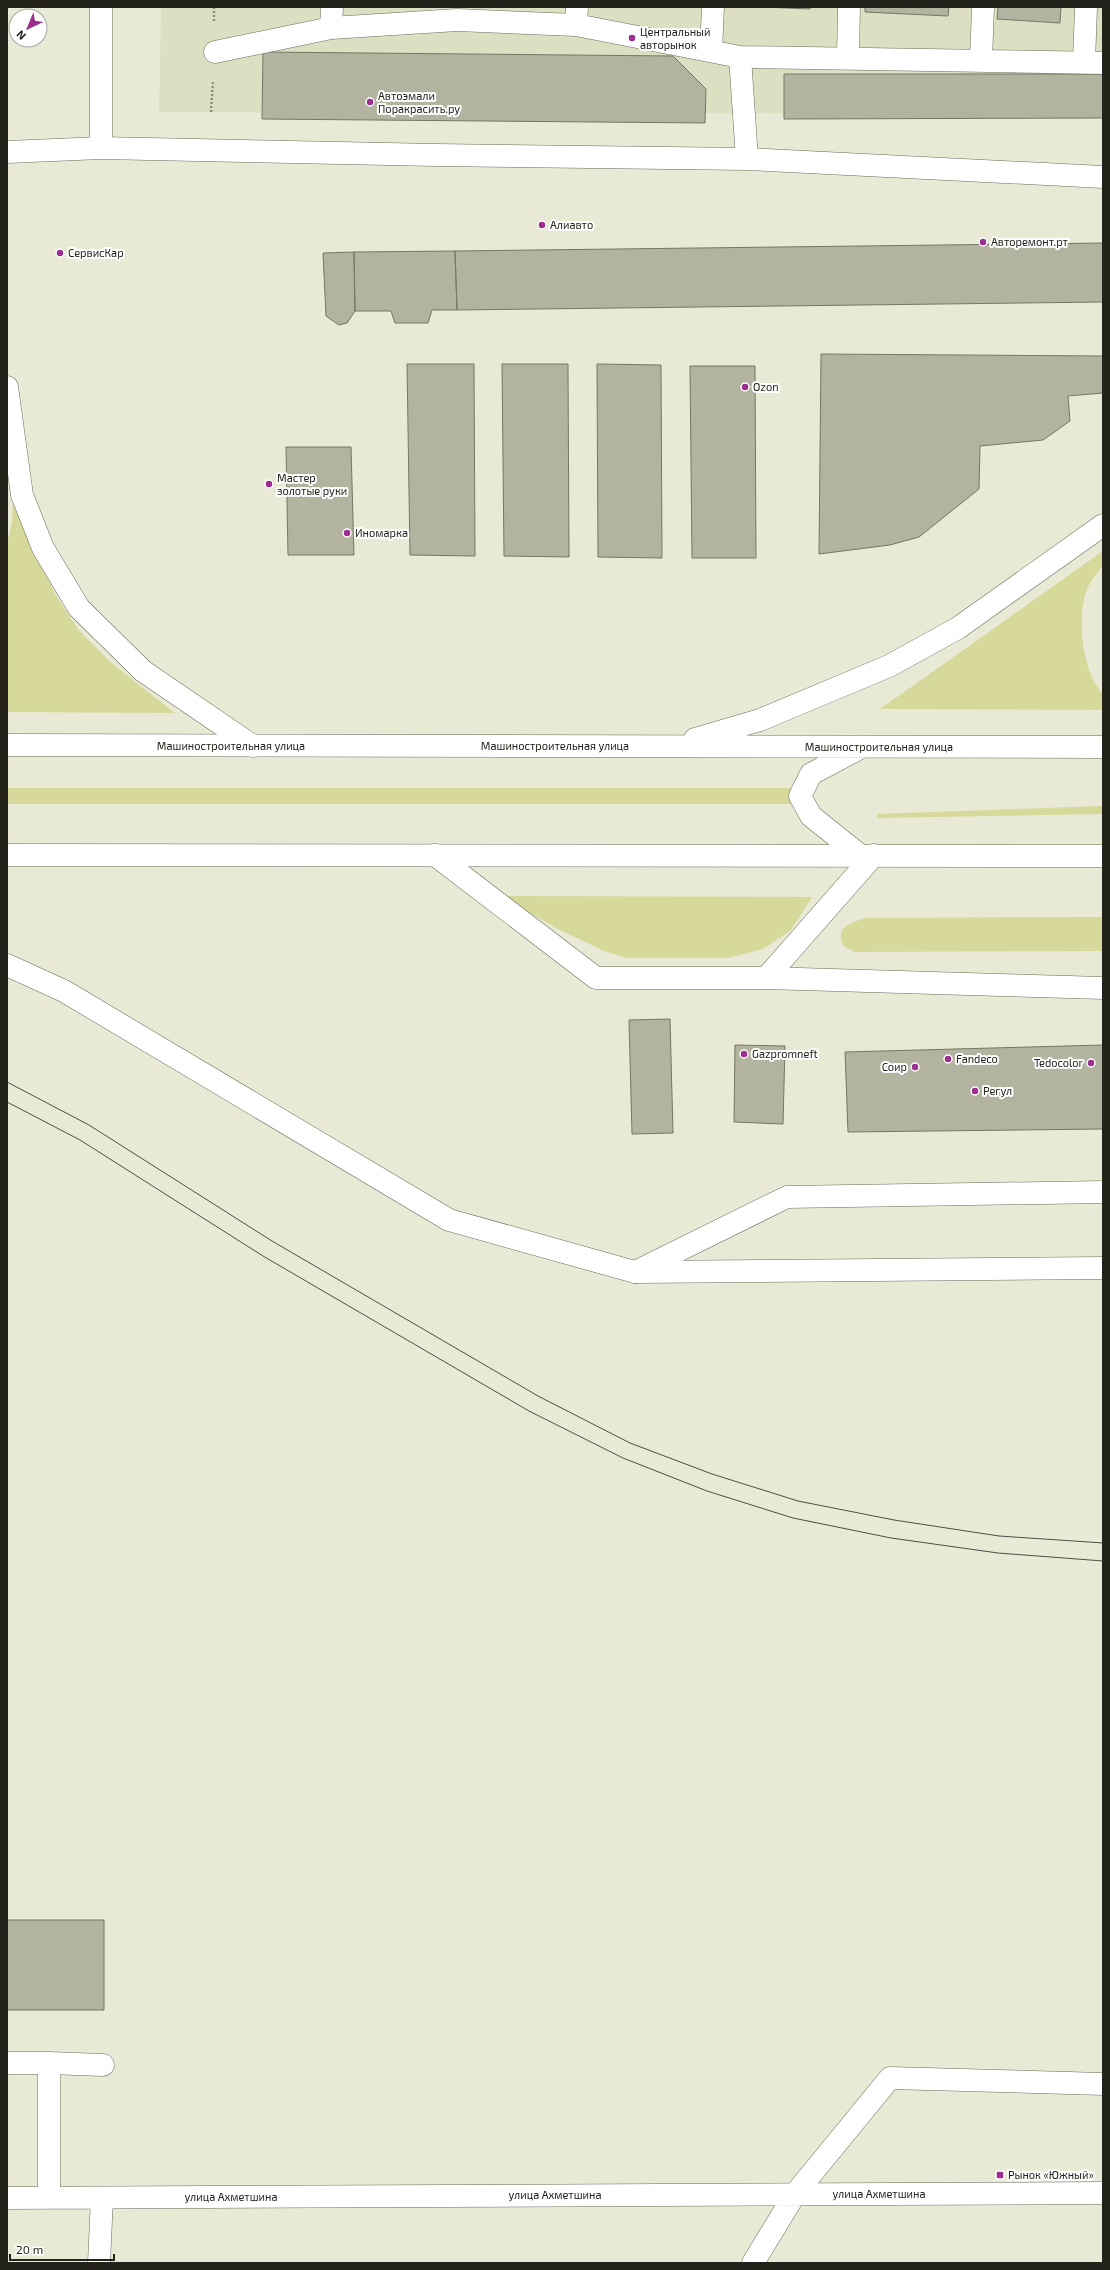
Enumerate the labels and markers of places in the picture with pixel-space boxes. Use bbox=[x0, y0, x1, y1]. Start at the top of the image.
place label: Центральный авторынок bbox=[640, 25, 710, 51]
marker: Центральный авторынок bbox=[627, 33, 637, 43]
place label: Автоэмали Поракрасить.ру bbox=[378, 89, 460, 116]
marker: Автоэмали Поракрасить.ру bbox=[365, 97, 375, 107]
place label: Алиавто bbox=[550, 218, 593, 231]
marker: Алиавто bbox=[537, 220, 547, 230]
place label: Авторемонт.рт bbox=[991, 235, 1069, 248]
marker: Авторемонт.рт bbox=[978, 237, 988, 247]
place label: СервисКар bbox=[68, 246, 124, 259]
marker: СервисКар bbox=[55, 248, 65, 258]
place label: Ozon bbox=[753, 380, 779, 393]
marker: Ozon bbox=[740, 382, 750, 392]
place label: Мастер золотые руки bbox=[277, 471, 347, 498]
marker: Мастер золотые руки bbox=[264, 479, 274, 489]
place label: Иномарка bbox=[355, 526, 408, 539]
marker: Иномарка bbox=[342, 528, 352, 538]
place label: Gazpromneft bbox=[752, 1047, 818, 1060]
marker: Gazpromneft bbox=[739, 1049, 749, 1059]
place label: Fandeco bbox=[956, 1052, 998, 1065]
marker: Fandeco bbox=[943, 1054, 953, 1064]
place label: Tedocolor bbox=[1034, 1056, 1084, 1069]
marker: Tedocolor bbox=[1086, 1058, 1096, 1068]
place label: Соир bbox=[882, 1060, 907, 1073]
marker: Соир bbox=[910, 1062, 920, 1072]
place label: Регул bbox=[983, 1084, 1012, 1098]
marker: Регул bbox=[970, 1086, 980, 1096]
place label: Рынок «Южный» bbox=[1008, 2168, 1094, 2181]
marker: Рынок «Южный» bbox=[995, 2170, 1005, 2180]

